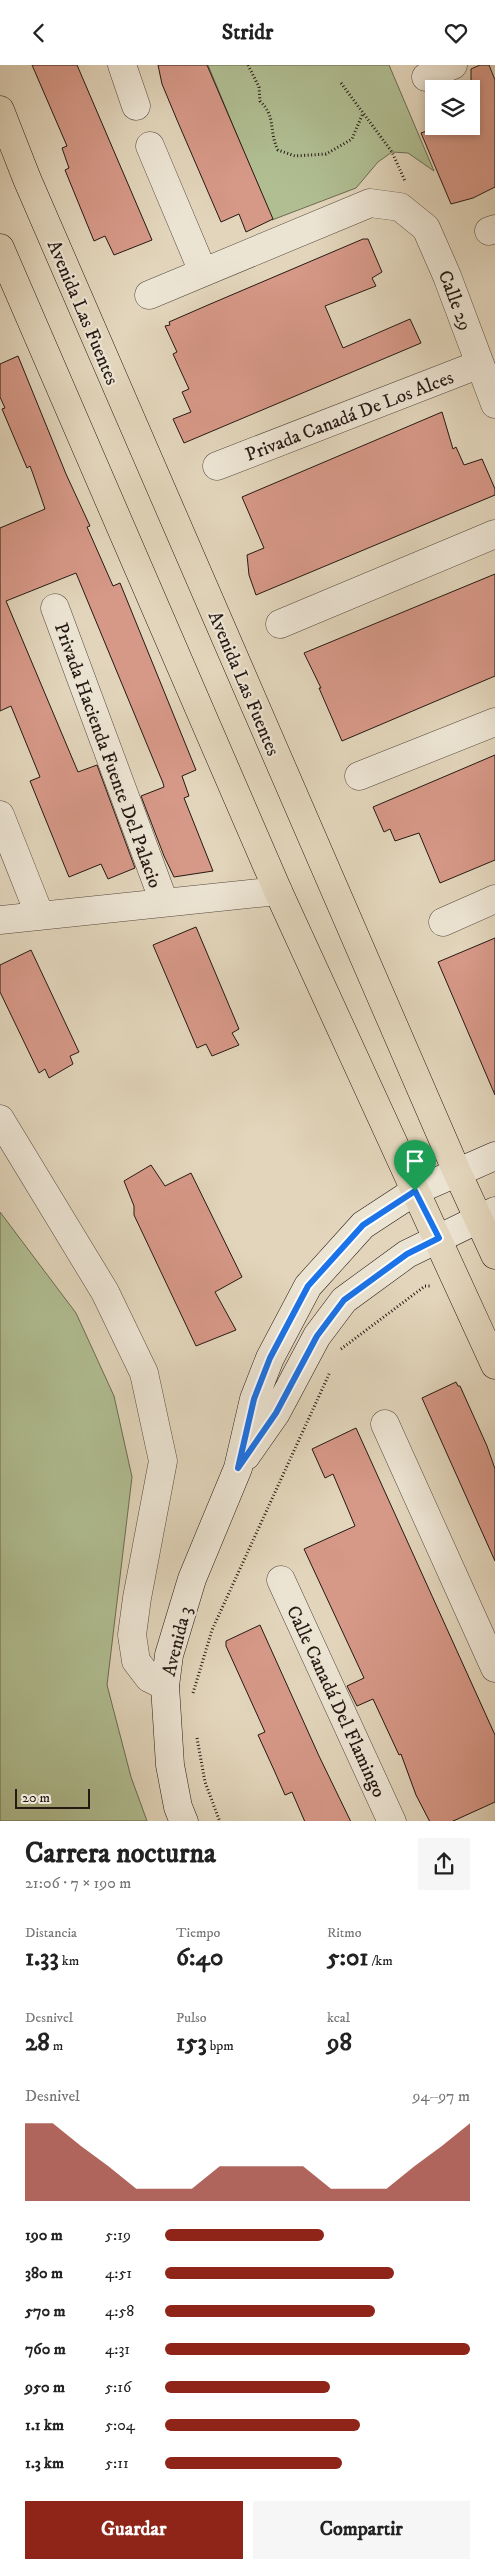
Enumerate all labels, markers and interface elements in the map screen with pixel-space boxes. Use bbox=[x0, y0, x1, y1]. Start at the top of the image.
icon: back bbox=[25, 19, 53, 47]
text: Stridr bbox=[222, 19, 273, 46]
icon: heart bbox=[442, 19, 470, 47]
map controls bbox=[425, 80, 480, 135]
button: layers bbox=[425, 80, 480, 135]
street label: Avenida Las Fuentes bbox=[42, 237, 123, 388]
street label: Calle 29 bbox=[433, 267, 477, 334]
street label: Privada Canadá De Los Alces bbox=[242, 366, 457, 467]
street label: Avenida Las Fuentes bbox=[203, 608, 284, 759]
street label: Privada Hacienda Fuente Del Palacio bbox=[49, 620, 166, 891]
pin bbox=[394, 1140, 436, 1191]
icon: arrive bbox=[401, 1147, 429, 1175]
street label: Calle Canadá Del Flamingo bbox=[281, 1602, 390, 1801]
street label: Avenida 3 bbox=[158, 1604, 197, 1679]
scale bar bbox=[15, 1786, 90, 1810]
text: 20 m bbox=[22, 1789, 50, 1807]
text: Carrera nocturna bbox=[25, 1836, 216, 1871]
button: share bbox=[418, 1838, 470, 1890]
text: 21:06 · 7 × 190 m bbox=[25, 1873, 131, 1893]
text: Distancia bbox=[25, 1924, 77, 1942]
text: Tiempo bbox=[176, 1924, 220, 1942]
text: Ritmo bbox=[327, 1924, 362, 1942]
text: 1.33 bbox=[25, 1942, 59, 1973]
text: 6:40 bbox=[176, 1942, 223, 1973]
text: 5:01 bbox=[327, 1942, 368, 1973]
text: km bbox=[59, 1952, 79, 1970]
text: /km bbox=[368, 1952, 393, 1970]
text: Desnivel bbox=[25, 2009, 73, 2027]
text: Pulso bbox=[176, 2009, 207, 2027]
text: kcal bbox=[327, 2009, 350, 2027]
text: 28 bbox=[25, 2027, 50, 2058]
text: 153 bbox=[176, 2027, 207, 2058]
text: 98 bbox=[327, 2027, 352, 2058]
text: m bbox=[50, 2037, 63, 2055]
text: bpm bbox=[207, 2037, 234, 2055]
text: Desnivel bbox=[25, 2086, 80, 2106]
text: 94–97 m bbox=[413, 2086, 470, 2106]
text: 190 m bbox=[25, 2225, 63, 2245]
text: 5:19 bbox=[105, 2225, 131, 2245]
text: 380 m bbox=[25, 2263, 63, 2283]
text: 4:51 bbox=[105, 2263, 132, 2283]
text: 570 m bbox=[25, 2301, 65, 2321]
text: 4:58 bbox=[105, 2301, 134, 2321]
text: 760 m bbox=[25, 2339, 66, 2359]
text: 4:31 bbox=[105, 2339, 130, 2359]
text: 950 m bbox=[25, 2377, 65, 2397]
text: 5:16 bbox=[105, 2377, 131, 2397]
text: 1.1 km bbox=[25, 2415, 64, 2435]
text: 5:04 bbox=[105, 2415, 135, 2435]
text: 1.3 km bbox=[25, 2453, 64, 2473]
text: 5:11 bbox=[105, 2453, 129, 2473]
button: Guardar bbox=[25, 2501, 243, 2559]
button: Compartir bbox=[253, 2501, 470, 2559]

